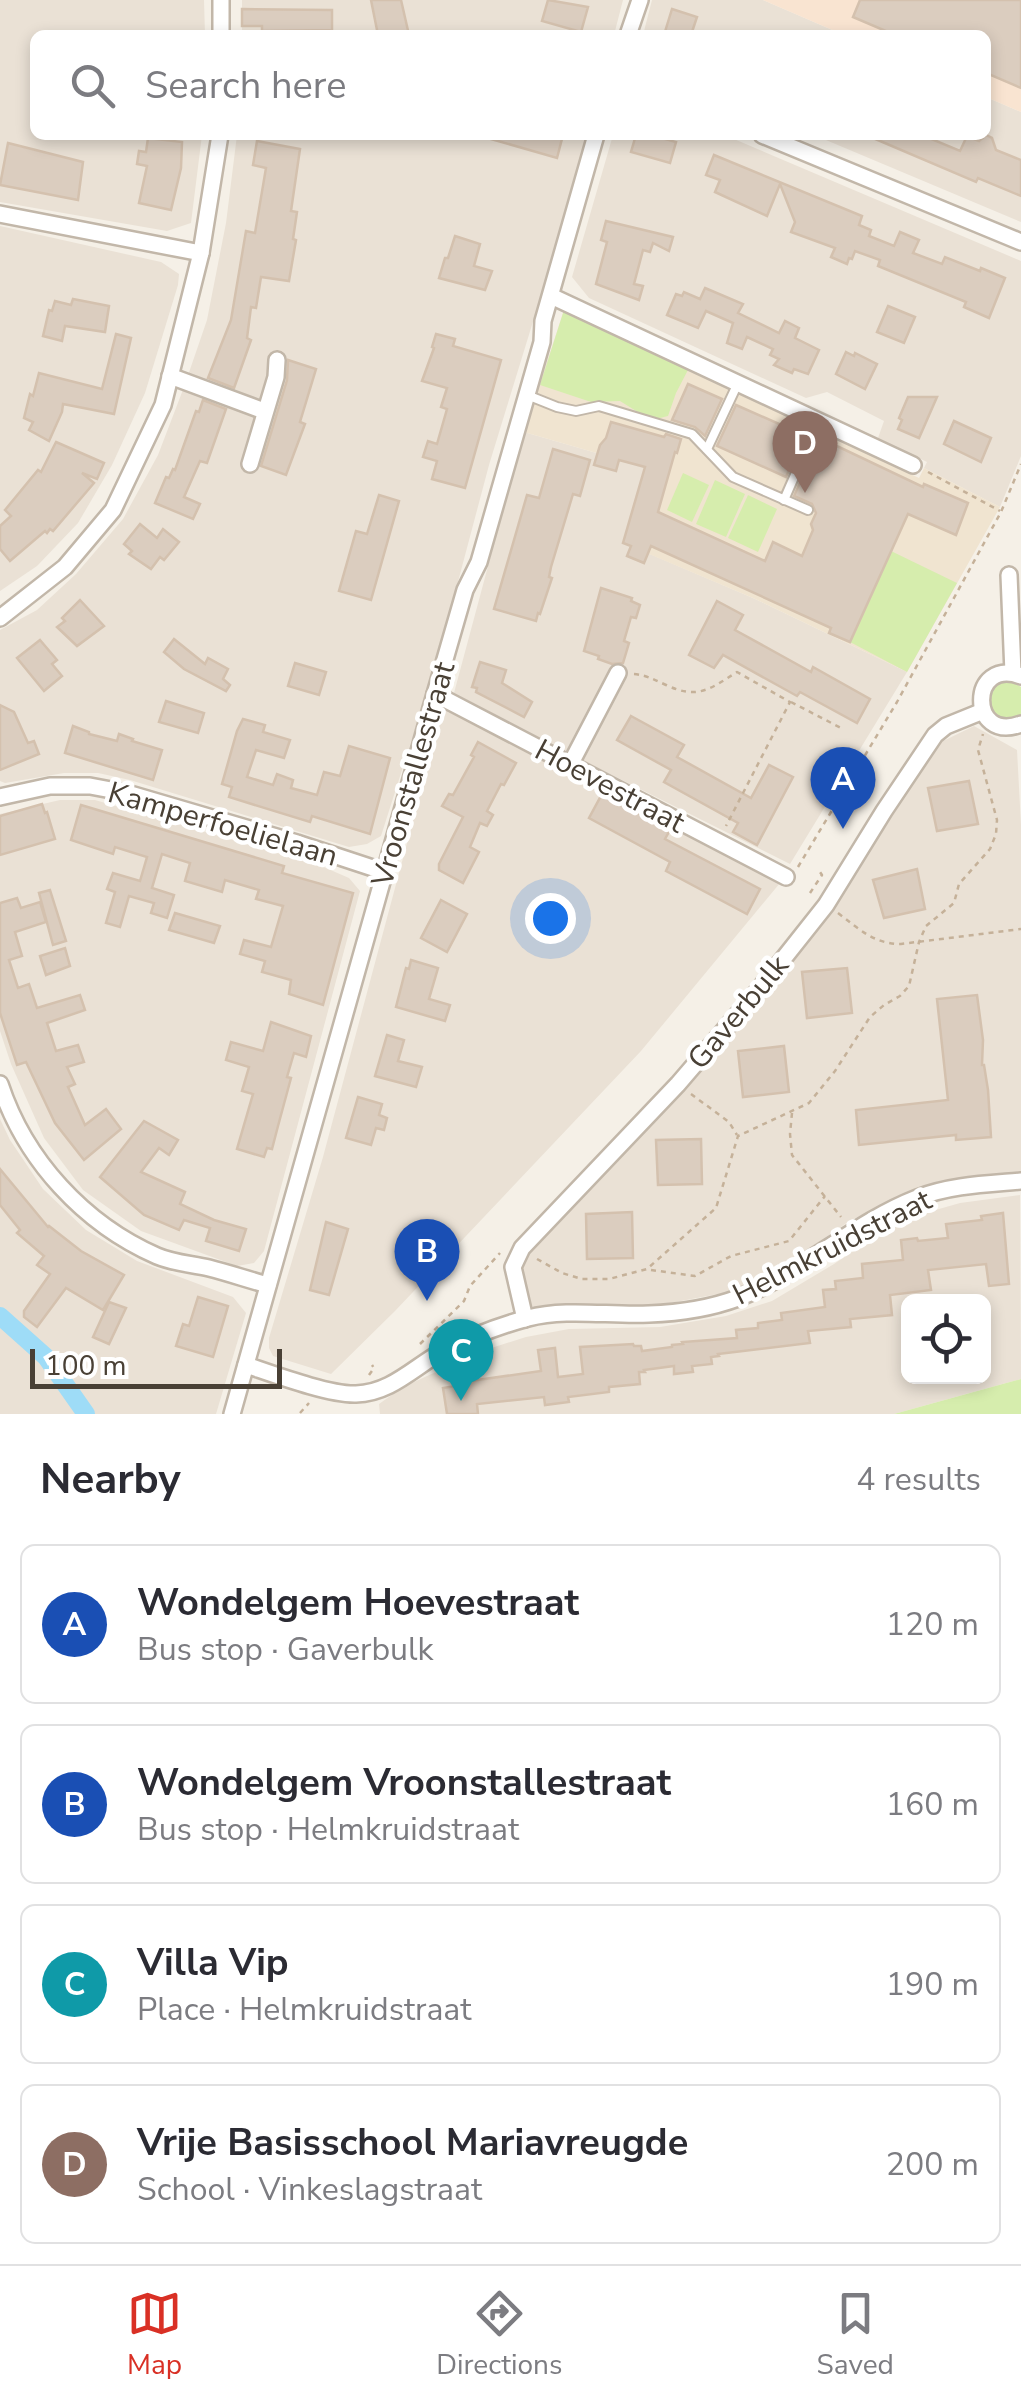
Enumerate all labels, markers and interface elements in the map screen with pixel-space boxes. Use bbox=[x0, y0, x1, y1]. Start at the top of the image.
search box bbox=[30, 30, 991, 140]
icon: search bbox=[65, 58, 120, 113]
text: Search here bbox=[145, 60, 346, 111]
pin: D bbox=[772, 410, 838, 493]
street label: Vroonstallestraat bbox=[362, 657, 465, 892]
street label: Hoevestraat bbox=[528, 730, 692, 843]
pin: A bbox=[810, 746, 876, 829]
street label: Kamperfoelielaan bbox=[103, 772, 342, 877]
your location bbox=[525, 893, 576, 944]
street label: Gaverbulk bbox=[678, 946, 799, 1078]
street label: Helmkruidstraat bbox=[726, 1179, 939, 1315]
pin: B bbox=[394, 1218, 460, 1301]
map controls bbox=[901, 1294, 991, 1384]
button: locate bbox=[901, 1294, 991, 1384]
pin: C bbox=[428, 1318, 494, 1401]
scale bar bbox=[30, 1344, 282, 1388]
text: 100 m bbox=[45, 1347, 127, 1385]
text: Nearby bbox=[40, 1451, 181, 1508]
text: 4 results bbox=[856, 1458, 981, 1501]
text: Wondelgem Hoevestraat bbox=[137, 1577, 579, 1628]
text: A bbox=[63, 1603, 86, 1646]
text: 120 m bbox=[886, 1603, 979, 1646]
text: Bus stop · Gaverbulk bbox=[137, 1628, 434, 1671]
text: Wondelgem Vroonstallestraat bbox=[137, 1757, 671, 1808]
text: B bbox=[63, 1783, 86, 1826]
text: 160 m bbox=[886, 1783, 979, 1826]
text: Bus stop · Helmkruidstraat bbox=[137, 1808, 519, 1851]
text: Villa Vip bbox=[137, 1937, 289, 1988]
text: C bbox=[64, 1963, 85, 2006]
text: 190 m bbox=[886, 1963, 979, 2006]
text: Place · Helmkruidstraat bbox=[137, 1988, 472, 2031]
text: Vrije Basisschool Mariavreugde bbox=[137, 2117, 688, 2168]
text: D bbox=[62, 2143, 87, 2186]
text: 200 m bbox=[886, 2143, 979, 2186]
text: School · Vinkeslagstraat bbox=[137, 2168, 482, 2211]
tab: Map bbox=[127, 2286, 182, 2384]
tab: Directions bbox=[436, 2286, 562, 2384]
tab: Saved bbox=[817, 2286, 894, 2384]

